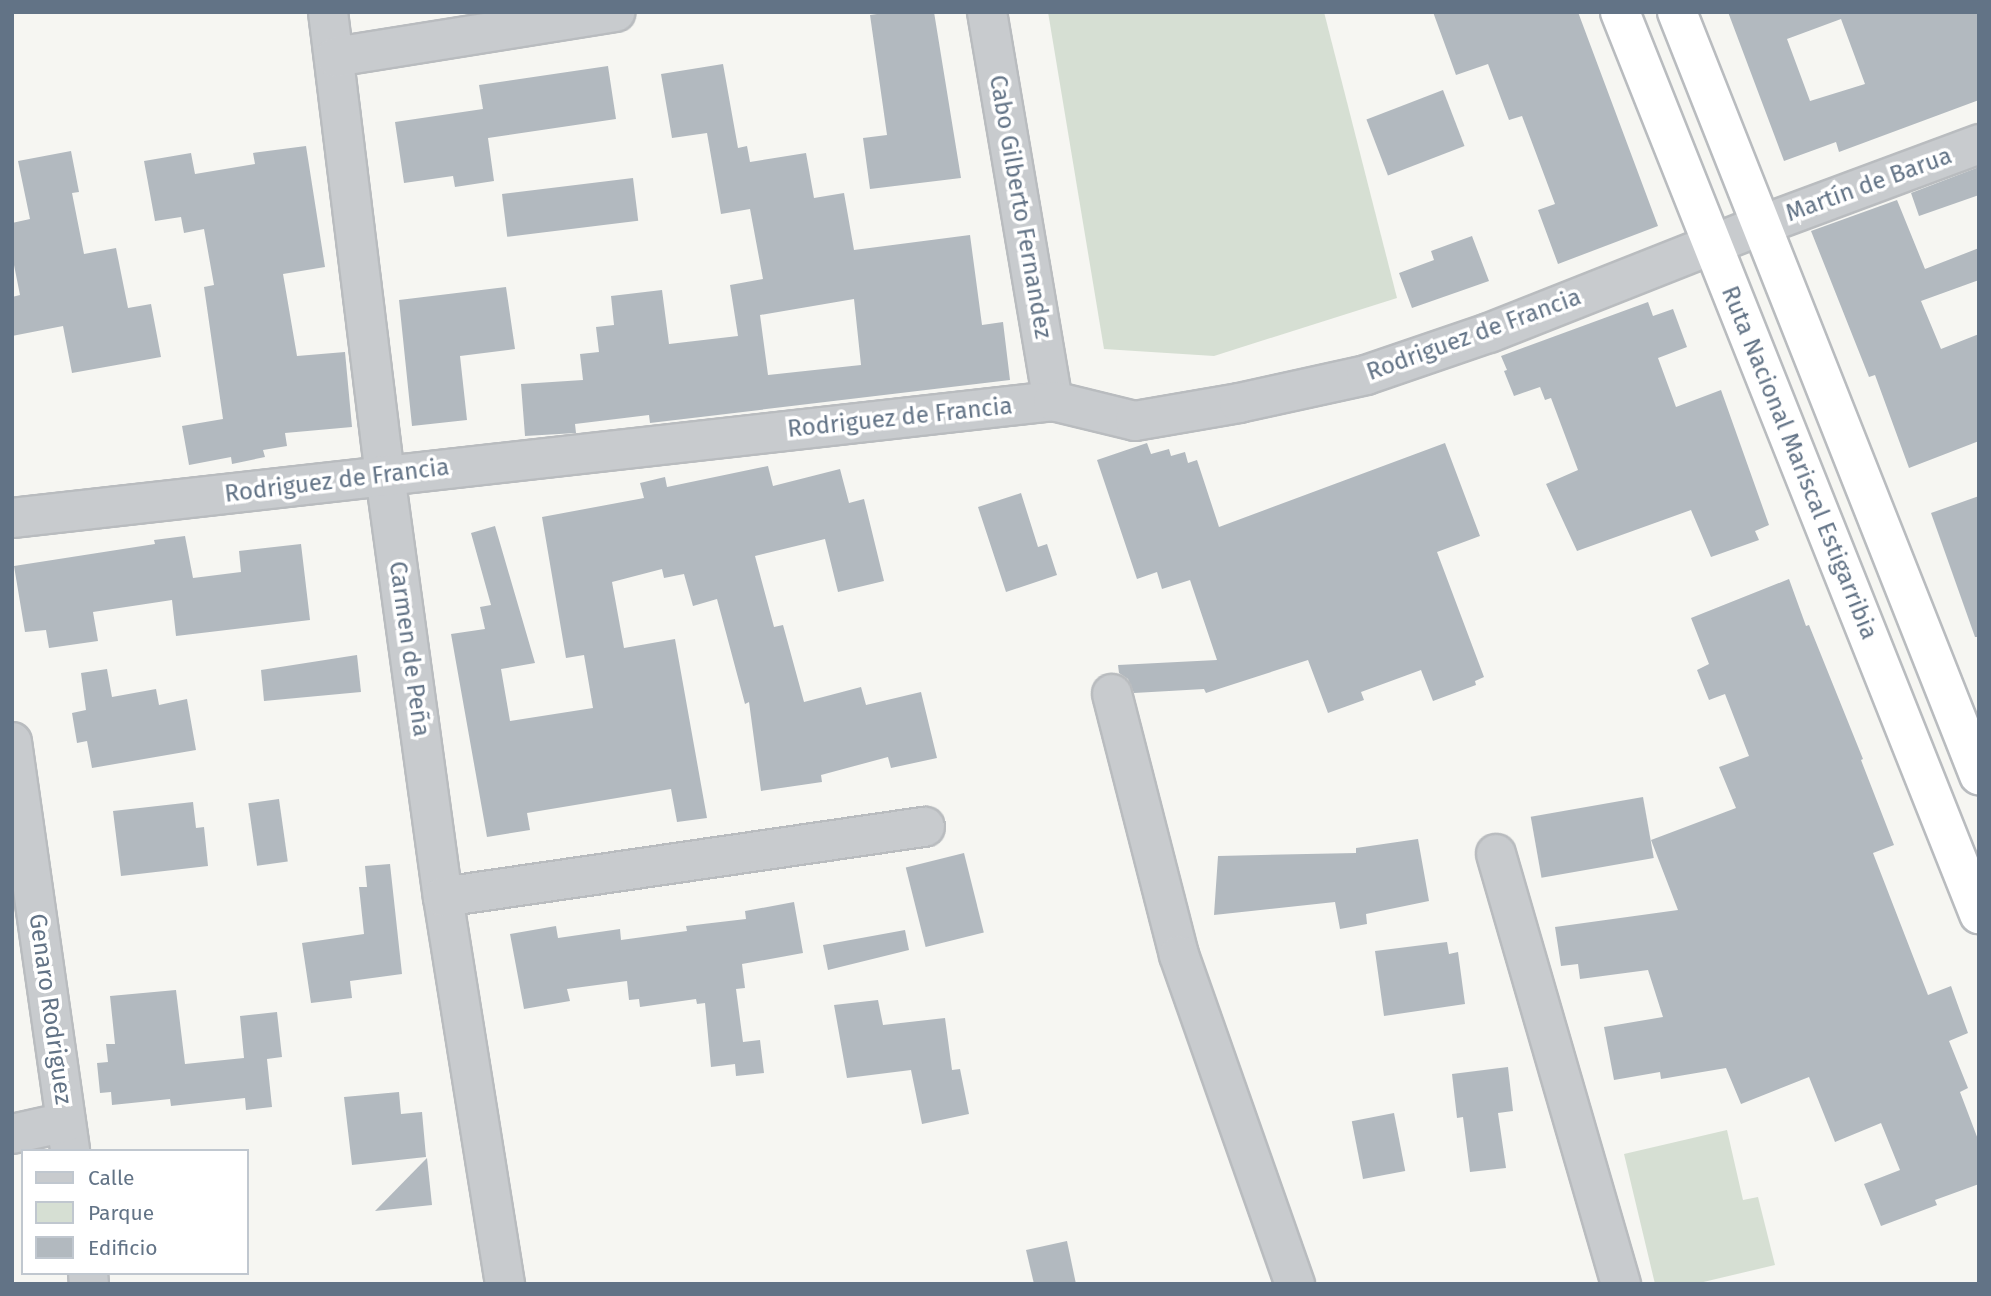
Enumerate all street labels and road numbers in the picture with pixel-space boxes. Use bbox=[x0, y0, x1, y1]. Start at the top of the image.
street label: Cabo Gilberto Fernandez bbox=[983, 73, 1057, 341]
street label: Martín de Barua bbox=[1782, 142, 1956, 228]
street label: Ruta Nacional Mariscal Estigarribia bbox=[1715, 282, 1883, 644]
street label: Rodriguez de Francia bbox=[1363, 283, 1585, 387]
street label: Rodriguez de Francia bbox=[786, 392, 1014, 444]
street label: Rodriguez de Francia bbox=[223, 453, 451, 509]
street label: Carmen de Peña bbox=[382, 559, 436, 739]
street label: Genaro Rodriguez bbox=[22, 912, 78, 1106]

